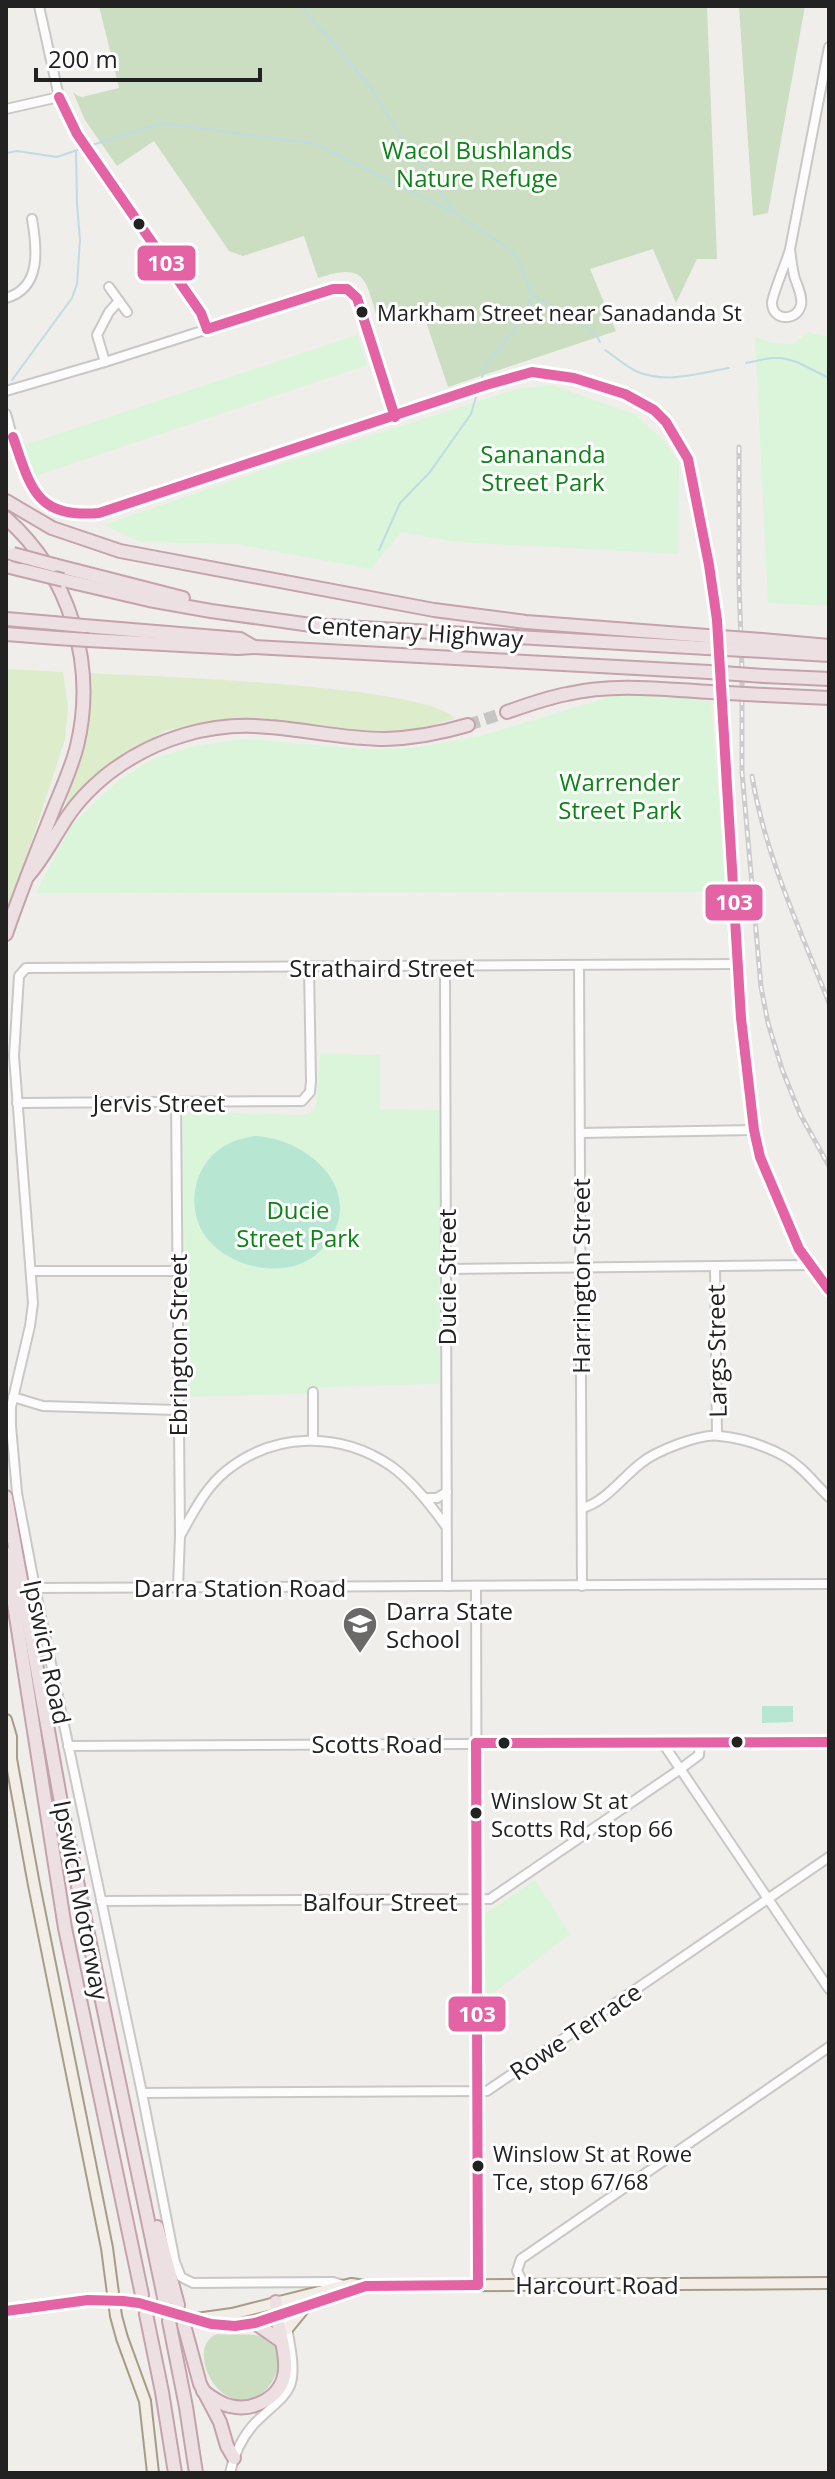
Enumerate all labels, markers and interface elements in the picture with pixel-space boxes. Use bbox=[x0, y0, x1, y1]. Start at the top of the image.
scale bar bbox=[36, 32, 260, 82]
text: 200 m bbox=[48, 42, 118, 75]
park label: Wacol Bushlands Nature Refuge bbox=[382, 133, 572, 194]
unlabelled marker bbox=[131, 216, 147, 232]
line badge: 103 bbox=[136, 244, 197, 282]
text: 103 bbox=[147, 247, 185, 277]
place label: Markham Street near Sanadanda St bbox=[377, 297, 742, 327]
marker: Markham Street near Sanadanda St bbox=[354, 304, 370, 320]
park label: Sanananda Street Park bbox=[480, 437, 606, 498]
street label: Centenary Highway bbox=[306, 607, 525, 655]
park label: Warrender Street Park bbox=[558, 765, 682, 826]
line badge: 103 bbox=[704, 883, 764, 922]
text: 103 bbox=[715, 886, 753, 916]
street label: Strathaird Street bbox=[289, 951, 475, 984]
street label: Jervis Street bbox=[91, 1086, 225, 1119]
street label: Harrington Street bbox=[564, 1178, 597, 1374]
park label: Ducie Street Park bbox=[236, 1193, 360, 1254]
street label: Ducie Street bbox=[430, 1209, 463, 1345]
street label: Ebrington Street bbox=[161, 1254, 194, 1436]
street label: Largs Street bbox=[698, 1284, 734, 1418]
street label: Darra Station Road bbox=[134, 1571, 346, 1604]
street label: Ipswich Road bbox=[17, 1577, 79, 1727]
place label: Darra State School bbox=[386, 1594, 513, 1655]
school or university icon: Darra State School bbox=[341, 1605, 379, 1655]
street label: Scotts Road bbox=[311, 1727, 443, 1760]
unlabelled marker bbox=[729, 1734, 745, 1750]
unlabelled marker bbox=[496, 1735, 512, 1751]
place label: Winslow St at Scotts Rd, stop 66 bbox=[491, 1785, 673, 1843]
street label: Ipswich Motorway bbox=[46, 1797, 118, 2004]
marker: Winslow St at Scotts Rd, stop 66 bbox=[468, 1805, 484, 1821]
street label: Balfour Street bbox=[302, 1885, 458, 1918]
street label: Rowe Terrace bbox=[503, 1975, 647, 2087]
line badge: 103 bbox=[447, 1995, 507, 2033]
text: 103 bbox=[458, 1998, 496, 2028]
place label: Winslow St at Rowe Tce, stop 67/68 bbox=[493, 2138, 692, 2196]
marker: Winslow St at Rowe Tce, stop 67/68 bbox=[470, 2158, 486, 2174]
street label: Harcourt Road bbox=[515, 2268, 679, 2301]

